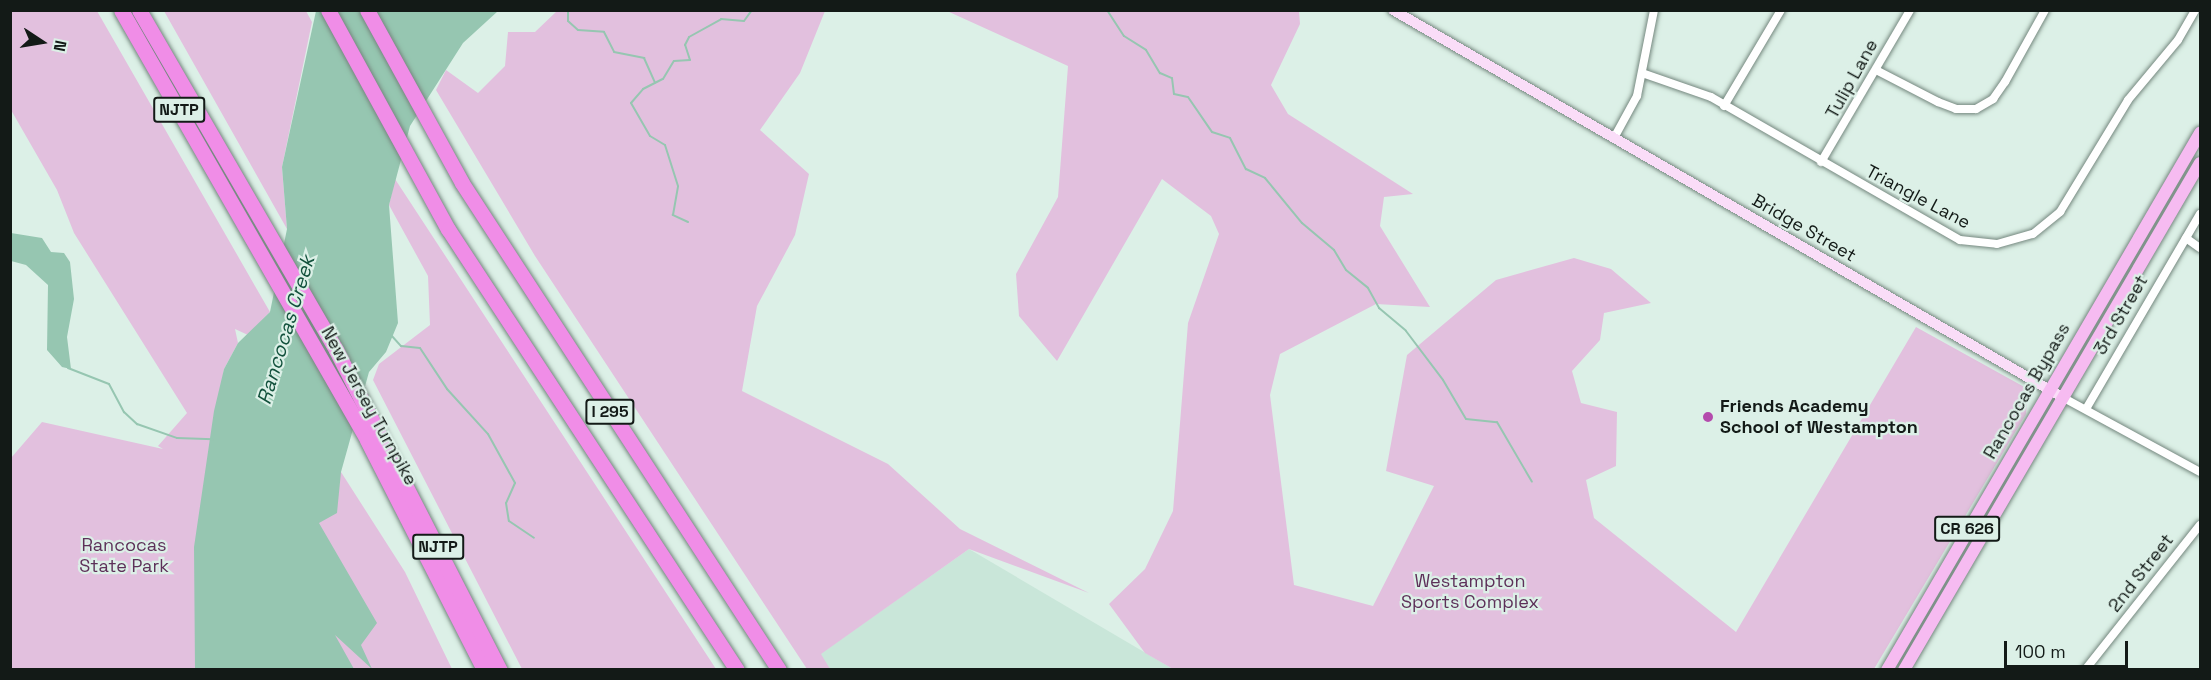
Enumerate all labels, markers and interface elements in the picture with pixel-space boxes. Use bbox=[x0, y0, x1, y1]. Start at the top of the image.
north arrow bbox=[12, 12, 72, 72]
street label: Tulip Lane bbox=[1821, 36, 1883, 122]
text: N bbox=[49, 38, 71, 53]
road number: NJTP bbox=[152, 97, 206, 123]
street label: Triangle Lane bbox=[1862, 160, 1974, 234]
street label: Bridge Street bbox=[1748, 190, 1860, 266]
water label: Rancocas Creek bbox=[252, 253, 320, 407]
street label: 3rd Street bbox=[2090, 271, 2152, 359]
street label: Rancocas Bypass bbox=[1979, 319, 2075, 463]
street label: New Jersey Turnpike bbox=[316, 323, 422, 489]
place label: Friends Academy School of Westampton bbox=[1720, 396, 1918, 438]
road number: I 295 bbox=[584, 399, 636, 425]
marker: Friends Academy School of Westampton bbox=[1701, 410, 1715, 424]
road number: CR 626 bbox=[1934, 516, 2000, 542]
street label: 2nd Street bbox=[2104, 530, 2178, 616]
road number: NJTP bbox=[411, 534, 465, 560]
park label: Rancocas State Park bbox=[79, 535, 169, 578]
park label: Westampton Sports Complex bbox=[1401, 571, 1539, 614]
scale bar bbox=[2007, 629, 2132, 667]
text: 100 m bbox=[2015, 640, 2066, 663]

